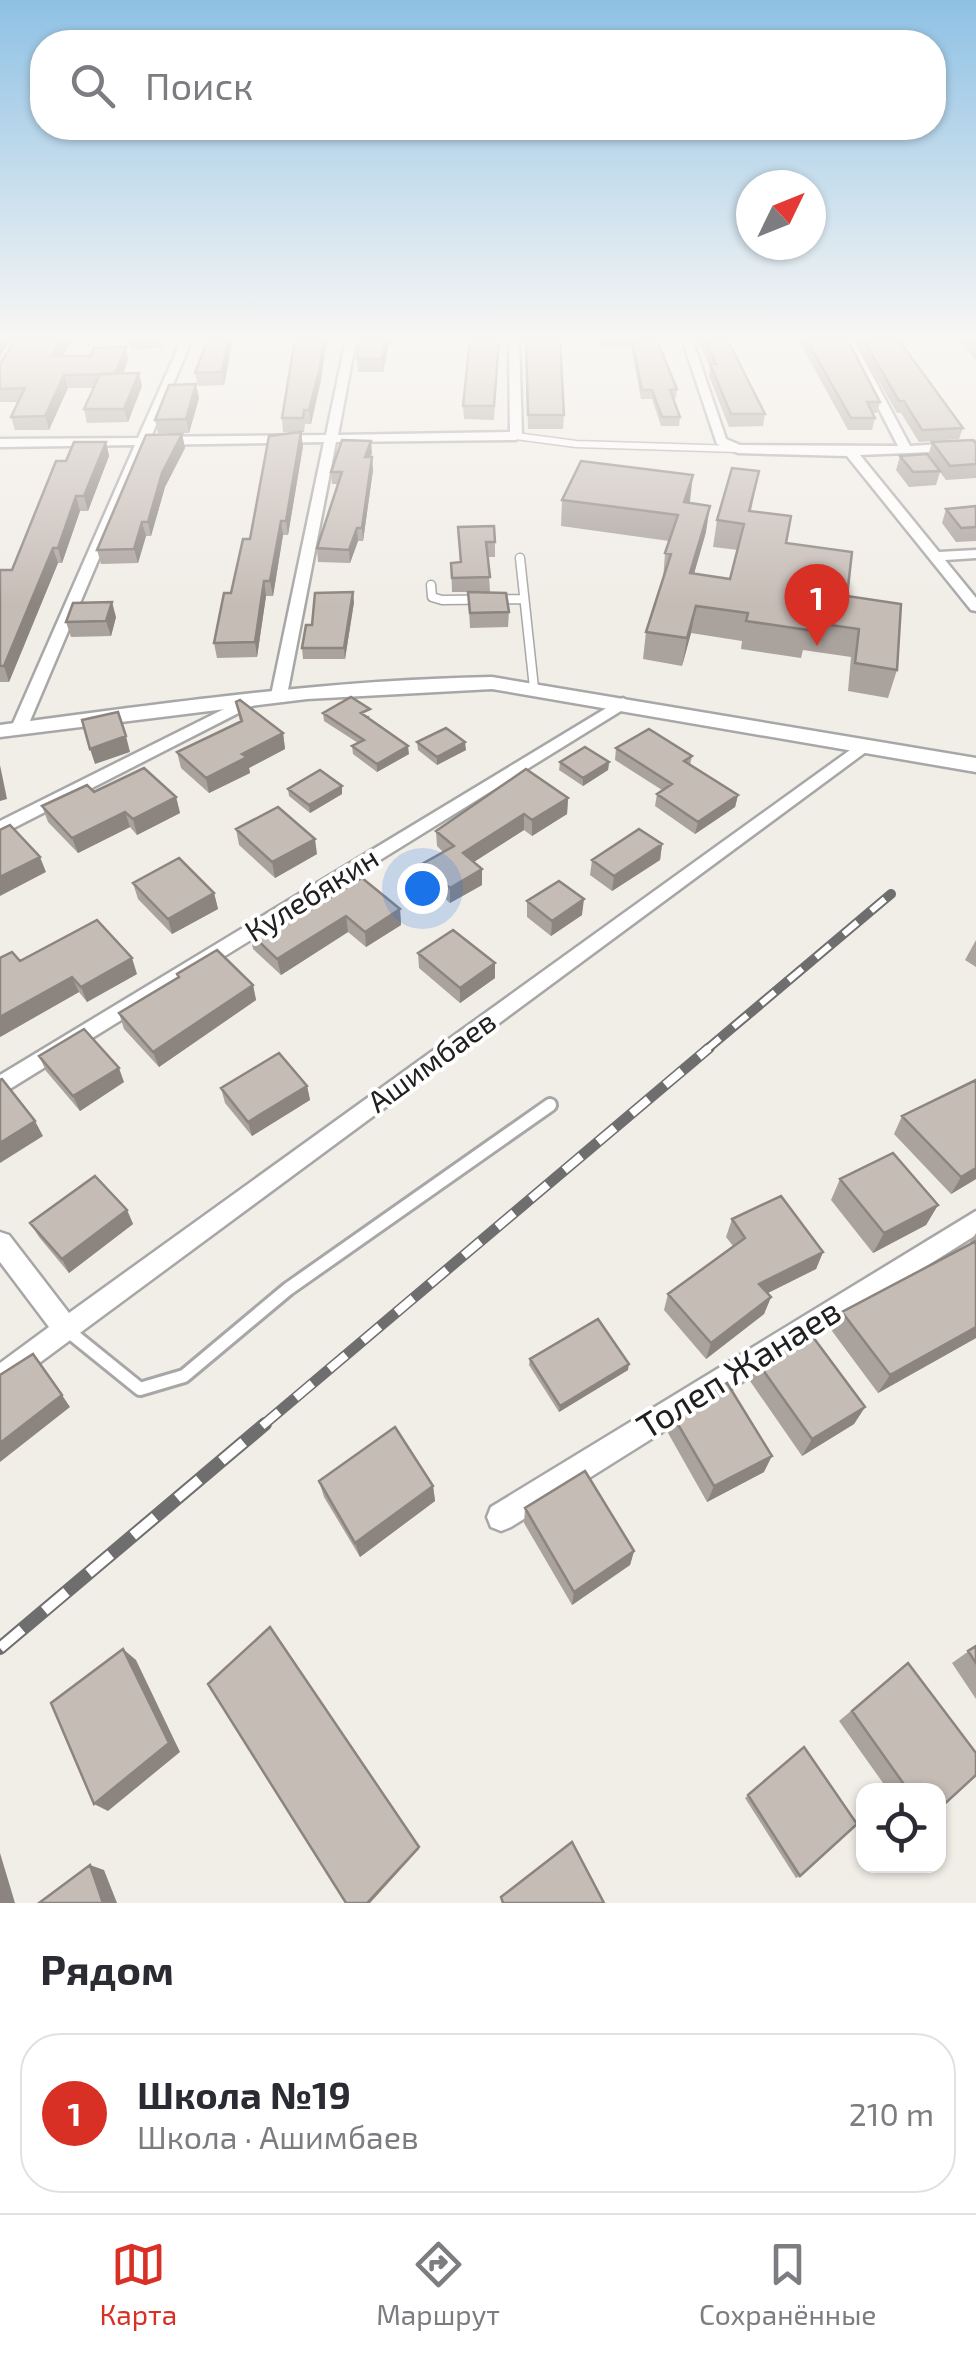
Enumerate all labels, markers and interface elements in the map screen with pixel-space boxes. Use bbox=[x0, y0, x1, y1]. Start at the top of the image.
search box bbox=[30, 30, 946, 140]
icon: search bbox=[65, 58, 120, 113]
text: Поиск bbox=[145, 62, 254, 108]
north arrow bbox=[736, 170, 826, 260]
pin: 1 bbox=[784, 564, 850, 646]
street label: Кулебякин bbox=[238, 838, 385, 949]
your location bbox=[397, 863, 448, 914]
street label: Ашимбаев bbox=[360, 1002, 502, 1119]
street label: Толеп Жанаев bbox=[629, 1288, 847, 1447]
map controls bbox=[856, 1783, 946, 1873]
button: locate bbox=[856, 1783, 946, 1873]
text: Рядом bbox=[40, 1943, 174, 1993]
text: Школа №19 bbox=[137, 2071, 351, 2117]
text: 1 bbox=[68, 2094, 81, 2132]
text: 210 m bbox=[849, 2094, 934, 2132]
text: Школа · Ашимбаев bbox=[137, 2117, 419, 2155]
tab: Карта bbox=[100, 2237, 177, 2331]
tab: Маршрут bbox=[376, 2237, 500, 2331]
tab: Сохранённые bbox=[699, 2237, 876, 2331]

